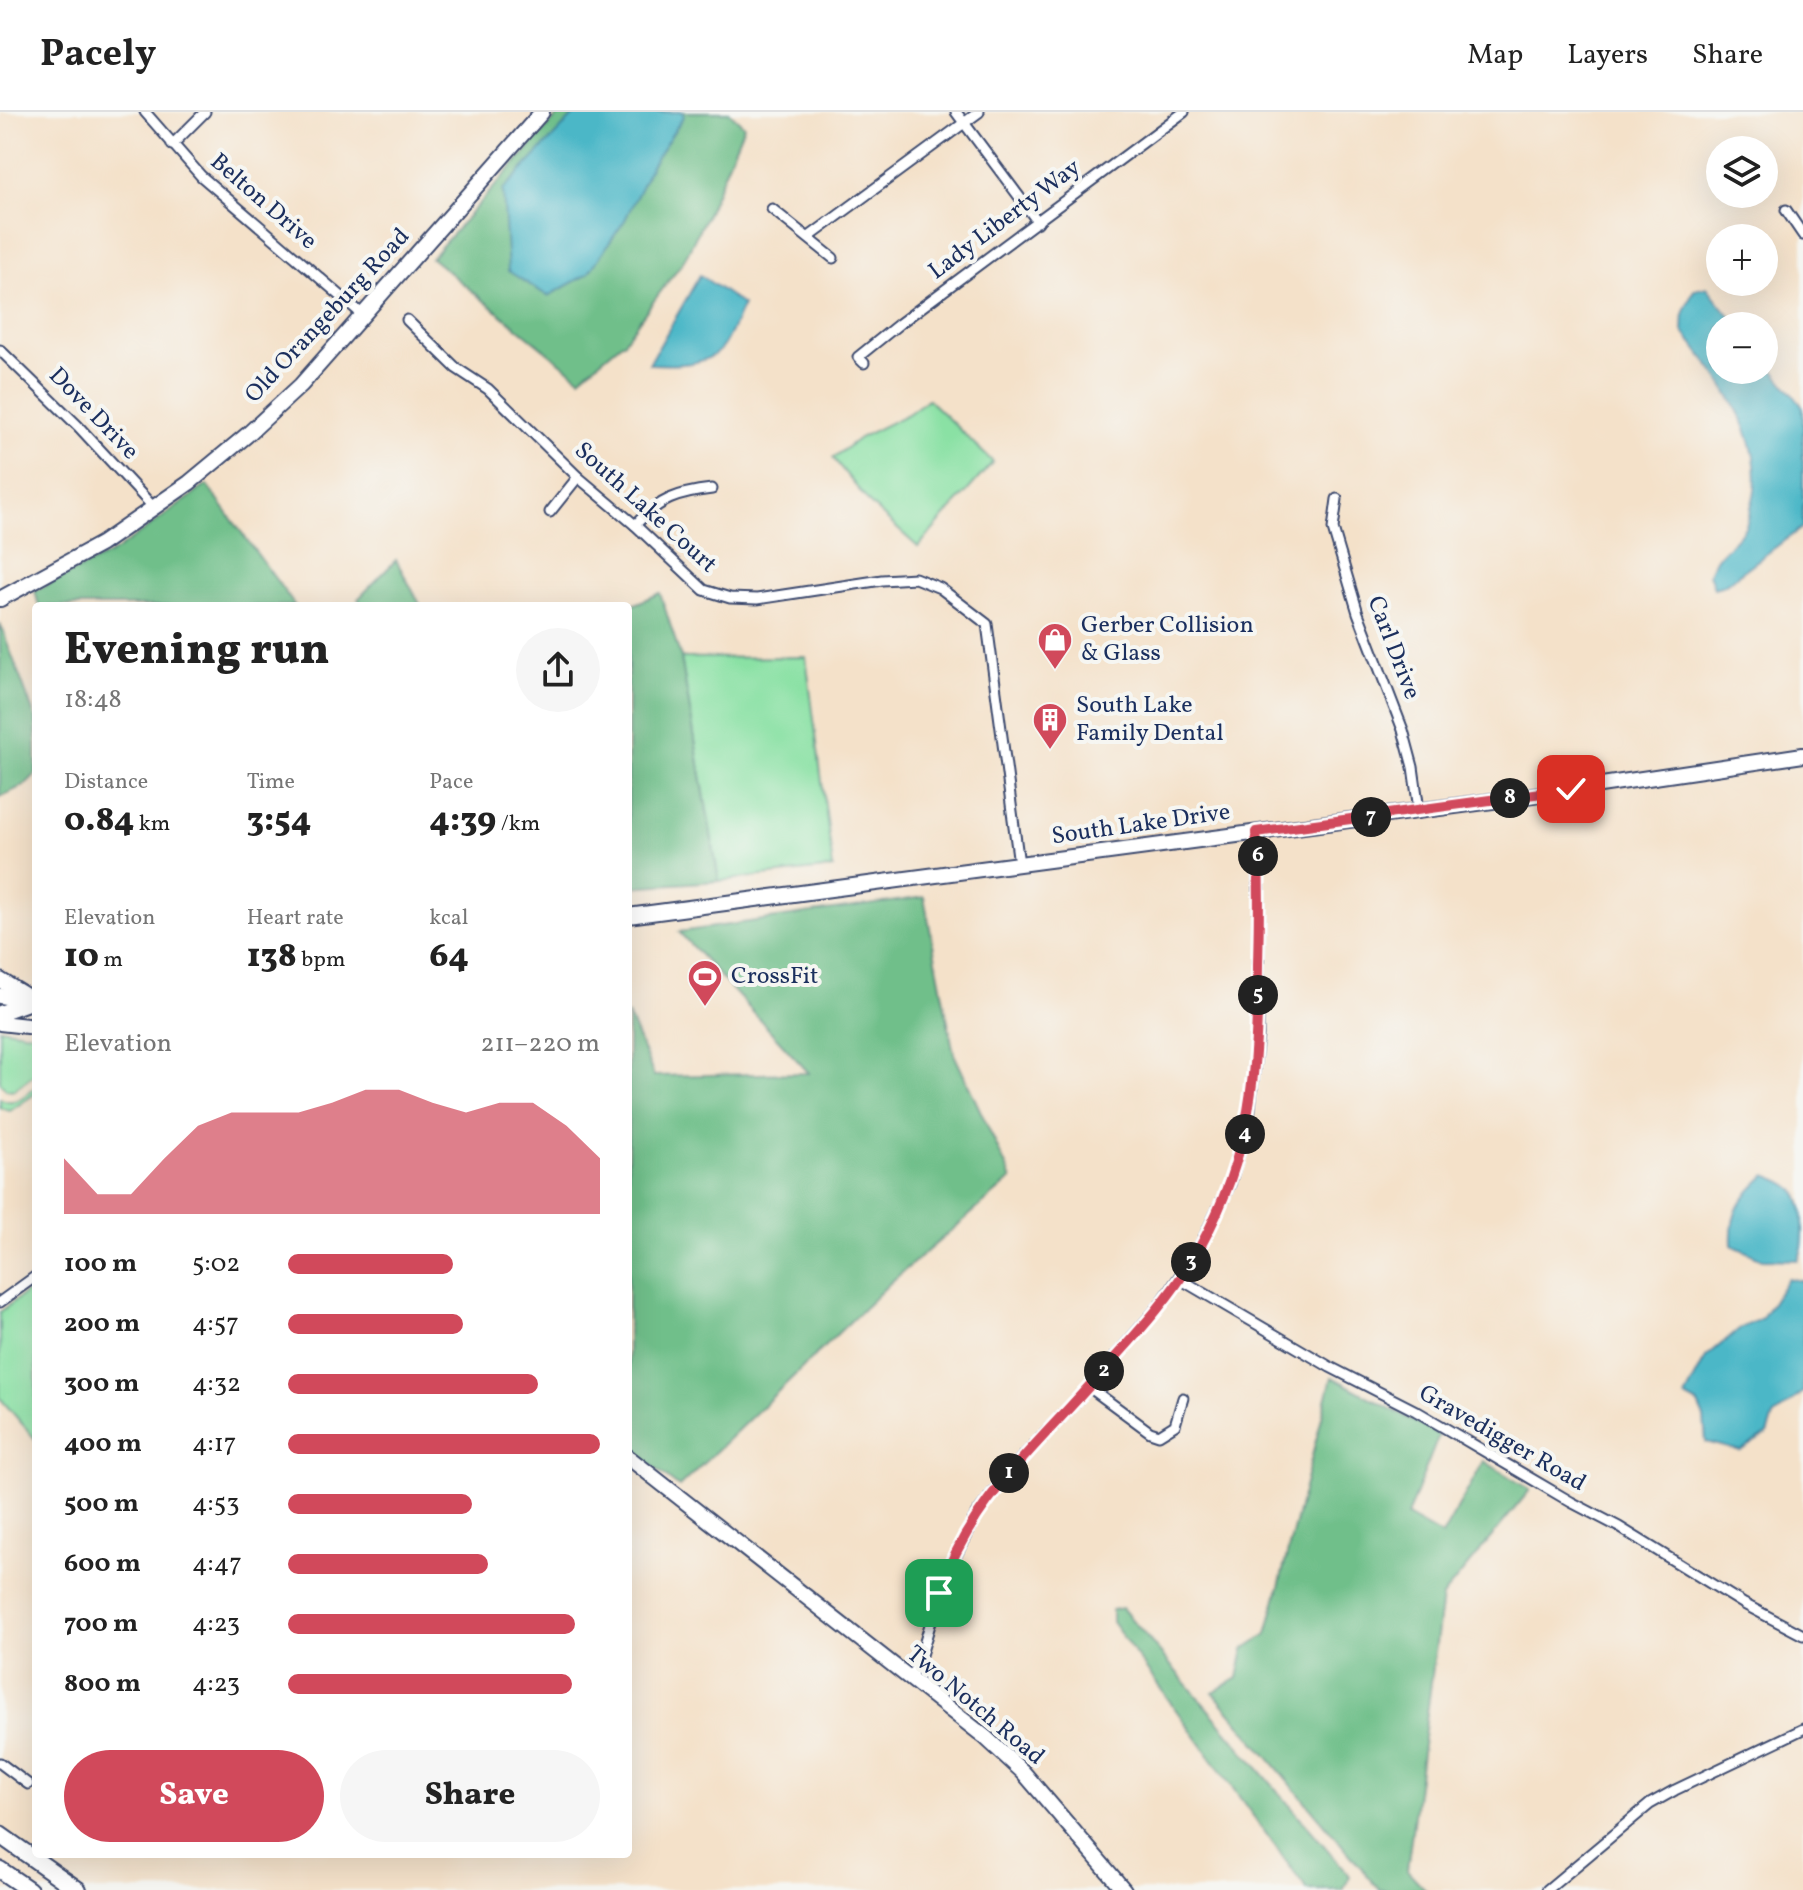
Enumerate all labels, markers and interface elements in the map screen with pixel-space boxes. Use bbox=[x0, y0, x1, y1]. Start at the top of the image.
text: Pacely bbox=[40, 29, 156, 82]
text: Map bbox=[1467, 36, 1523, 75]
text: Layers bbox=[1567, 36, 1648, 75]
text: Share bbox=[1692, 36, 1763, 75]
map controls bbox=[1706, 136, 1778, 384]
button: layers bbox=[1706, 136, 1778, 208]
street label: Belton Drive bbox=[202, 146, 324, 258]
street label: Lady Liberty Way bbox=[922, 151, 1088, 289]
street label: Old Orangeburg Road bbox=[238, 221, 418, 411]
button: + bbox=[1706, 224, 1778, 296]
button: − bbox=[1706, 312, 1778, 384]
street label: Dove Drive bbox=[40, 360, 146, 468]
street label: South Lake Court bbox=[566, 435, 724, 581]
street label: Carl Drive bbox=[1358, 591, 1428, 705]
place label: Gerber Collision & Glass bbox=[1081, 609, 1254, 671]
text: Evening run bbox=[64, 621, 330, 682]
shop icon: Gerber Collision & Glass bbox=[1036, 621, 1074, 671]
button: share bbox=[516, 628, 600, 712]
text: 18:48 bbox=[64, 682, 122, 718]
place label: South Lake Family Dental bbox=[1076, 689, 1224, 751]
building icon: South Lake Family Dental bbox=[1031, 701, 1069, 751]
pin bbox=[1537, 755, 1605, 823]
text: Distance bbox=[64, 767, 148, 798]
text: Time bbox=[247, 767, 295, 798]
text: Pace bbox=[429, 767, 473, 798]
icon: check bbox=[1549, 767, 1593, 811]
pin: 8 bbox=[1490, 778, 1530, 818]
text: 8 bbox=[1504, 782, 1516, 813]
street label: South Lake Drive bbox=[1050, 796, 1232, 854]
pin: 7 bbox=[1351, 797, 1391, 837]
text: 0.84 bbox=[64, 798, 134, 845]
text: 3:54 bbox=[247, 798, 311, 845]
text: 4:39 bbox=[429, 798, 496, 845]
text: 7 bbox=[1366, 801, 1376, 832]
text: km bbox=[134, 809, 170, 840]
text: /km bbox=[496, 809, 540, 840]
pin: 6 bbox=[1238, 836, 1278, 876]
text: 6 bbox=[1252, 840, 1264, 871]
text: Elevation bbox=[64, 903, 155, 934]
text: Heart rate bbox=[247, 903, 344, 934]
text: kcal bbox=[429, 903, 468, 934]
text: 10 bbox=[64, 934, 99, 981]
text: 138 bbox=[247, 934, 297, 981]
text: 64 bbox=[429, 934, 469, 981]
text: m bbox=[99, 945, 123, 976]
text: bpm bbox=[297, 945, 345, 976]
sports icon: CrossFit bbox=[686, 958, 724, 1008]
place label: CrossFit bbox=[731, 960, 818, 994]
pin: 5 bbox=[1238, 975, 1278, 1015]
text: 5 bbox=[1253, 979, 1263, 1010]
text: Elevation bbox=[64, 1026, 172, 1062]
text: 211–220 m bbox=[480, 1026, 600, 1062]
pin: 4 bbox=[1225, 1114, 1265, 1154]
text: 4 bbox=[1238, 1118, 1252, 1149]
pin: 3 bbox=[1171, 1242, 1211, 1282]
text: 100 m bbox=[64, 1246, 137, 1282]
text: 5:02 bbox=[192, 1246, 240, 1282]
text: 3 bbox=[1185, 1246, 1197, 1277]
text: 200 m bbox=[64, 1306, 140, 1342]
text: 4:57 bbox=[192, 1306, 239, 1342]
pin: 2 bbox=[1084, 1351, 1124, 1391]
text: 2 bbox=[1098, 1355, 1110, 1386]
text: 300 m bbox=[64, 1366, 140, 1402]
text: 4:32 bbox=[192, 1366, 241, 1402]
street label: Gravedigger Road bbox=[1412, 1377, 1592, 1501]
text: 400 m bbox=[64, 1426, 142, 1462]
text: 4:17 bbox=[192, 1426, 236, 1462]
pin: 1 bbox=[989, 1453, 1029, 1493]
text: 1 bbox=[1005, 1457, 1013, 1488]
text: 500 m bbox=[64, 1486, 139, 1522]
text: 4:53 bbox=[192, 1486, 240, 1522]
text: 600 m bbox=[64, 1546, 141, 1582]
text: 4:47 bbox=[192, 1546, 242, 1582]
pin bbox=[905, 1559, 973, 1627]
icon: arrive bbox=[917, 1571, 961, 1615]
text: 700 m bbox=[64, 1606, 138, 1642]
text: 4:23 bbox=[192, 1606, 240, 1642]
street label: Two Notch Road bbox=[899, 1638, 1051, 1774]
text: 800 m bbox=[64, 1666, 141, 1702]
text: 4:23 bbox=[192, 1666, 240, 1702]
button: Save bbox=[64, 1750, 324, 1842]
button: Share bbox=[340, 1750, 600, 1842]

